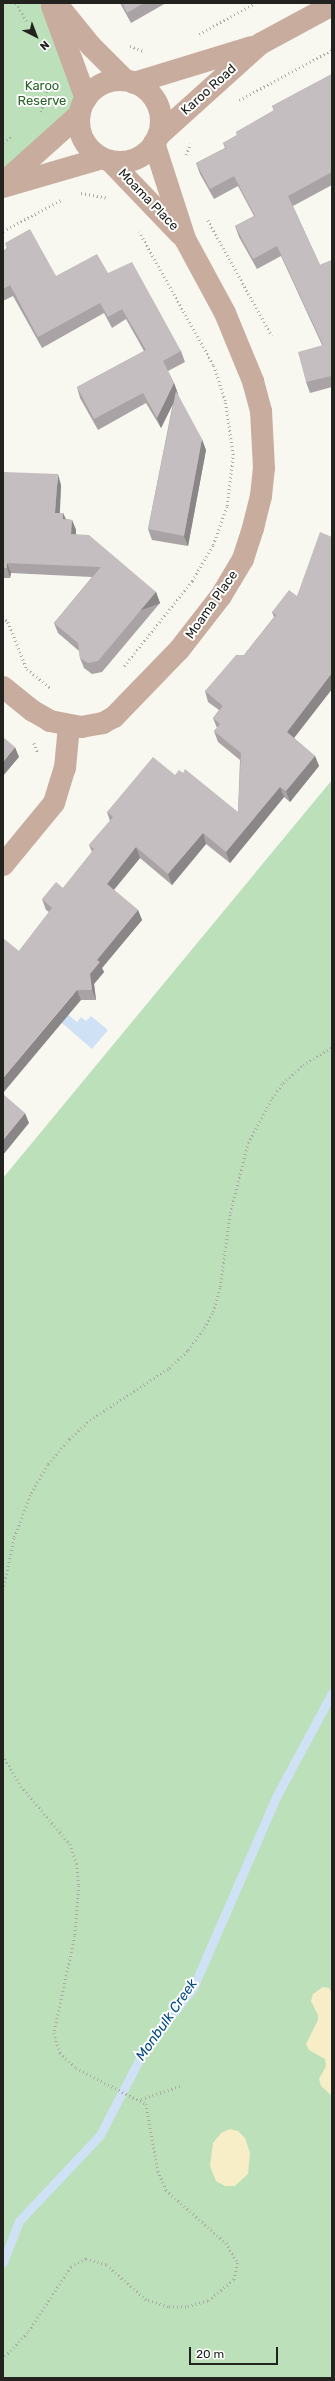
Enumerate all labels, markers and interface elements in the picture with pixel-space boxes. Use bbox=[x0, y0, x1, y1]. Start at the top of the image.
north arrow bbox=[16, 16, 56, 56]
text: N bbox=[37, 38, 52, 53]
street label: Karoo Road bbox=[178, 61, 240, 119]
park label: Karoo Reserve bbox=[18, 79, 66, 110]
street label: Moama Place bbox=[115, 166, 181, 234]
street label: Moama Place bbox=[183, 568, 241, 642]
water label: Monbulk Creek bbox=[133, 1976, 201, 2064]
scale bar bbox=[191, 2339, 280, 2365]
text: 20 m bbox=[196, 2347, 224, 2361]

